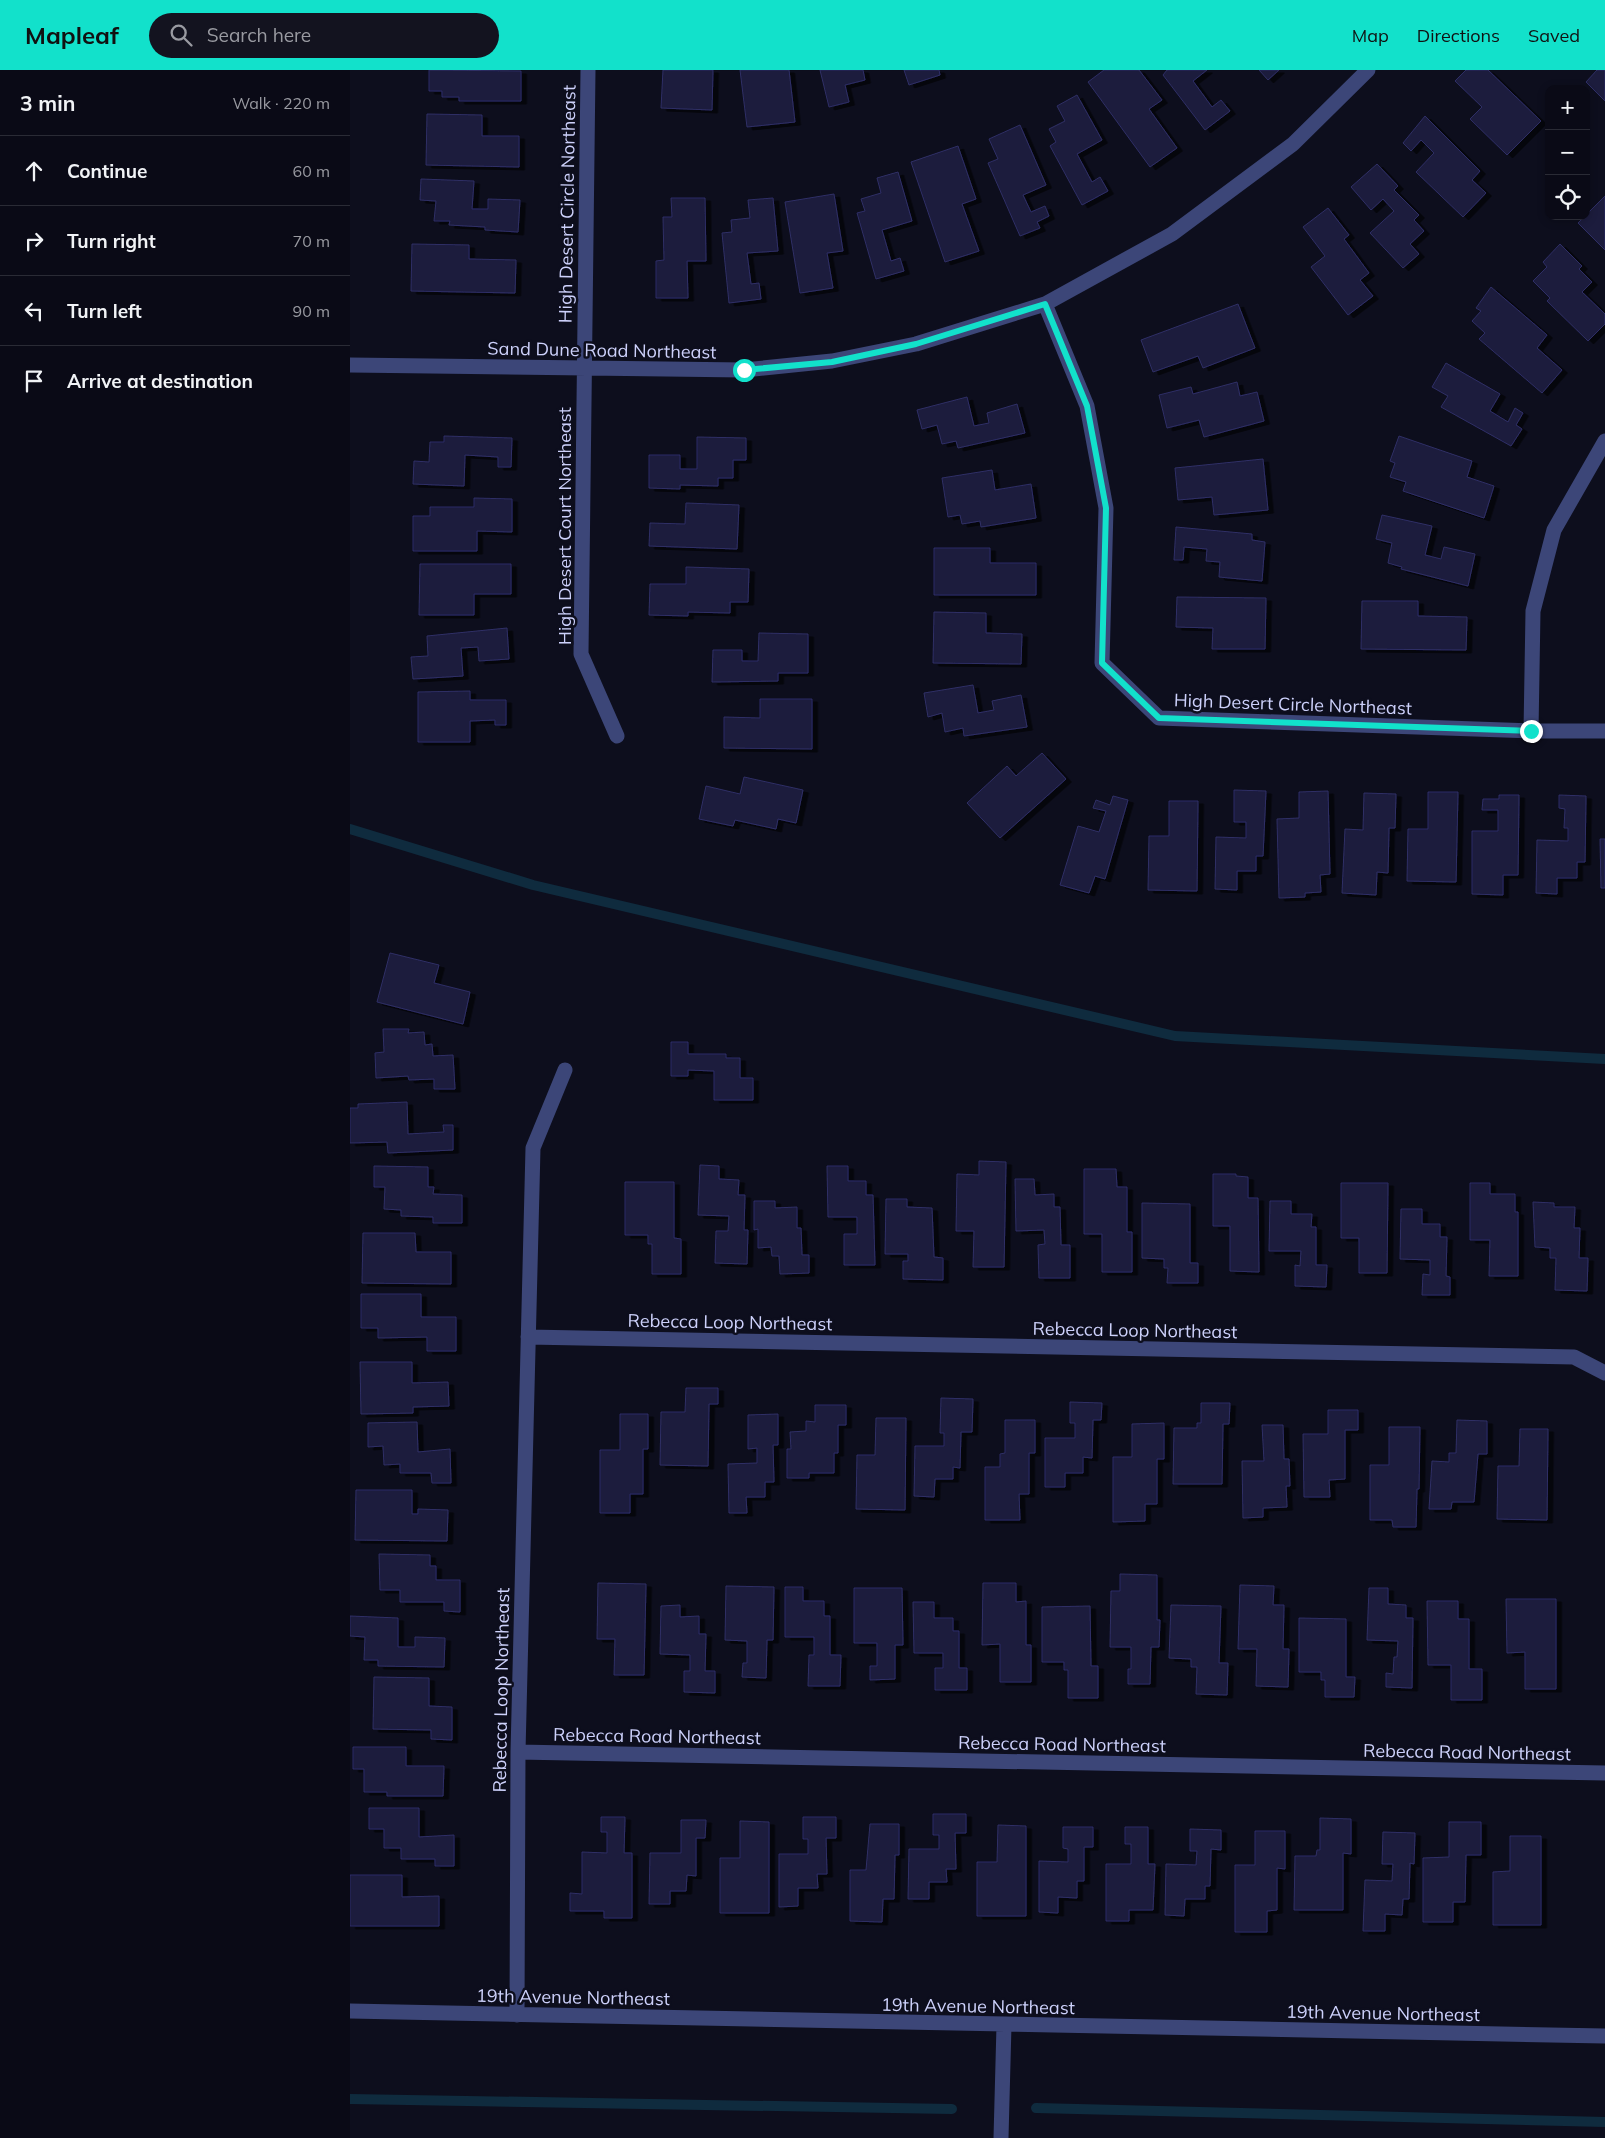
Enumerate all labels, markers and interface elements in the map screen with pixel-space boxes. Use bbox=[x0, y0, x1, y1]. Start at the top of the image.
search box bbox=[149, 13, 499, 58]
text: Mapleaf bbox=[25, 20, 119, 50]
icon: search bbox=[167, 21, 195, 49]
text: Search here bbox=[207, 23, 311, 47]
text: Map bbox=[1352, 24, 1389, 47]
text: Directions bbox=[1417, 24, 1500, 47]
text: Saved bbox=[1528, 24, 1580, 47]
street label: High Desert Circle Northeast bbox=[553, 85, 581, 323]
map controls bbox=[1545, 85, 1590, 220]
button: + bbox=[1545, 85, 1590, 130]
text: 3 min bbox=[20, 90, 75, 116]
text: Walk · 220 m bbox=[232, 93, 330, 113]
button: − bbox=[1545, 130, 1590, 175]
icon: ahead bbox=[20, 157, 48, 185]
text: Continue bbox=[67, 159, 147, 183]
text: 60 m bbox=[293, 161, 330, 181]
button: locate bbox=[1545, 175, 1590, 220]
icon: right bbox=[20, 227, 48, 255]
text: Turn right bbox=[67, 229, 156, 253]
text: 70 m bbox=[293, 231, 330, 251]
icon: left bbox=[20, 297, 48, 325]
text: Turn left bbox=[67, 299, 142, 323]
text: 90 m bbox=[293, 301, 330, 321]
street label: Sand Dune Road Northeast bbox=[487, 337, 717, 363]
route start bbox=[733, 359, 756, 382]
icon: arrive bbox=[20, 367, 48, 395]
text: Arrive at destination bbox=[67, 369, 253, 393]
street label: High Desert Court Northeast bbox=[553, 407, 576, 645]
street label: High Desert Circle Northeast bbox=[1174, 688, 1412, 720]
route end bbox=[1520, 720, 1543, 743]
street label: Rebecca Loop Northeast bbox=[627, 1309, 833, 1335]
street label: Rebecca Loop Northeast bbox=[1032, 1317, 1238, 1343]
street label: Rebecca Loop Northeast bbox=[488, 1587, 514, 1793]
street label: Rebecca Road Northeast bbox=[553, 1723, 761, 1749]
street label: Rebecca Road Northeast bbox=[958, 1731, 1166, 1757]
street label: Rebecca Road Northeast bbox=[1363, 1739, 1571, 1765]
street label: 19th Avenue Northeast bbox=[476, 1984, 670, 2010]
street label: 19th Avenue Northeast bbox=[881, 1993, 1075, 2019]
street label: 19th Avenue Northeast bbox=[1286, 2000, 1480, 2026]

